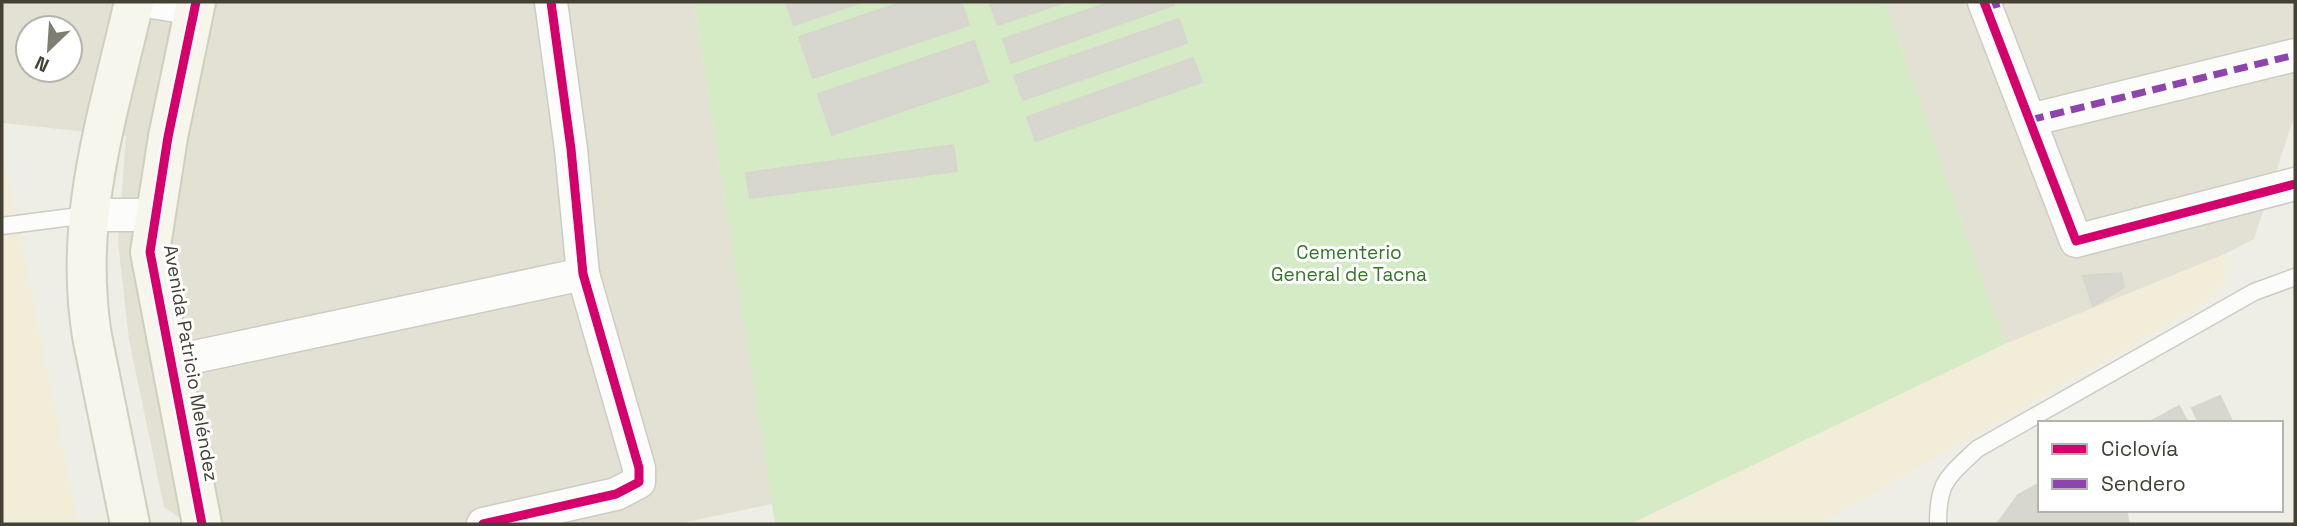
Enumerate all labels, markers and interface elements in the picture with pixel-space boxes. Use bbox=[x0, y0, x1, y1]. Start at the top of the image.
north arrow bbox=[14, 14, 84, 84]
text: N bbox=[31, 50, 53, 78]
park label: Cementerio General de Tacna bbox=[1271, 240, 1427, 287]
street label: Avenida Patricio Meléndez bbox=[158, 243, 224, 483]
legend bbox=[2038, 421, 2283, 512]
text: Ciclovía bbox=[2101, 435, 2178, 462]
text: Sendero bbox=[2101, 470, 2186, 497]

